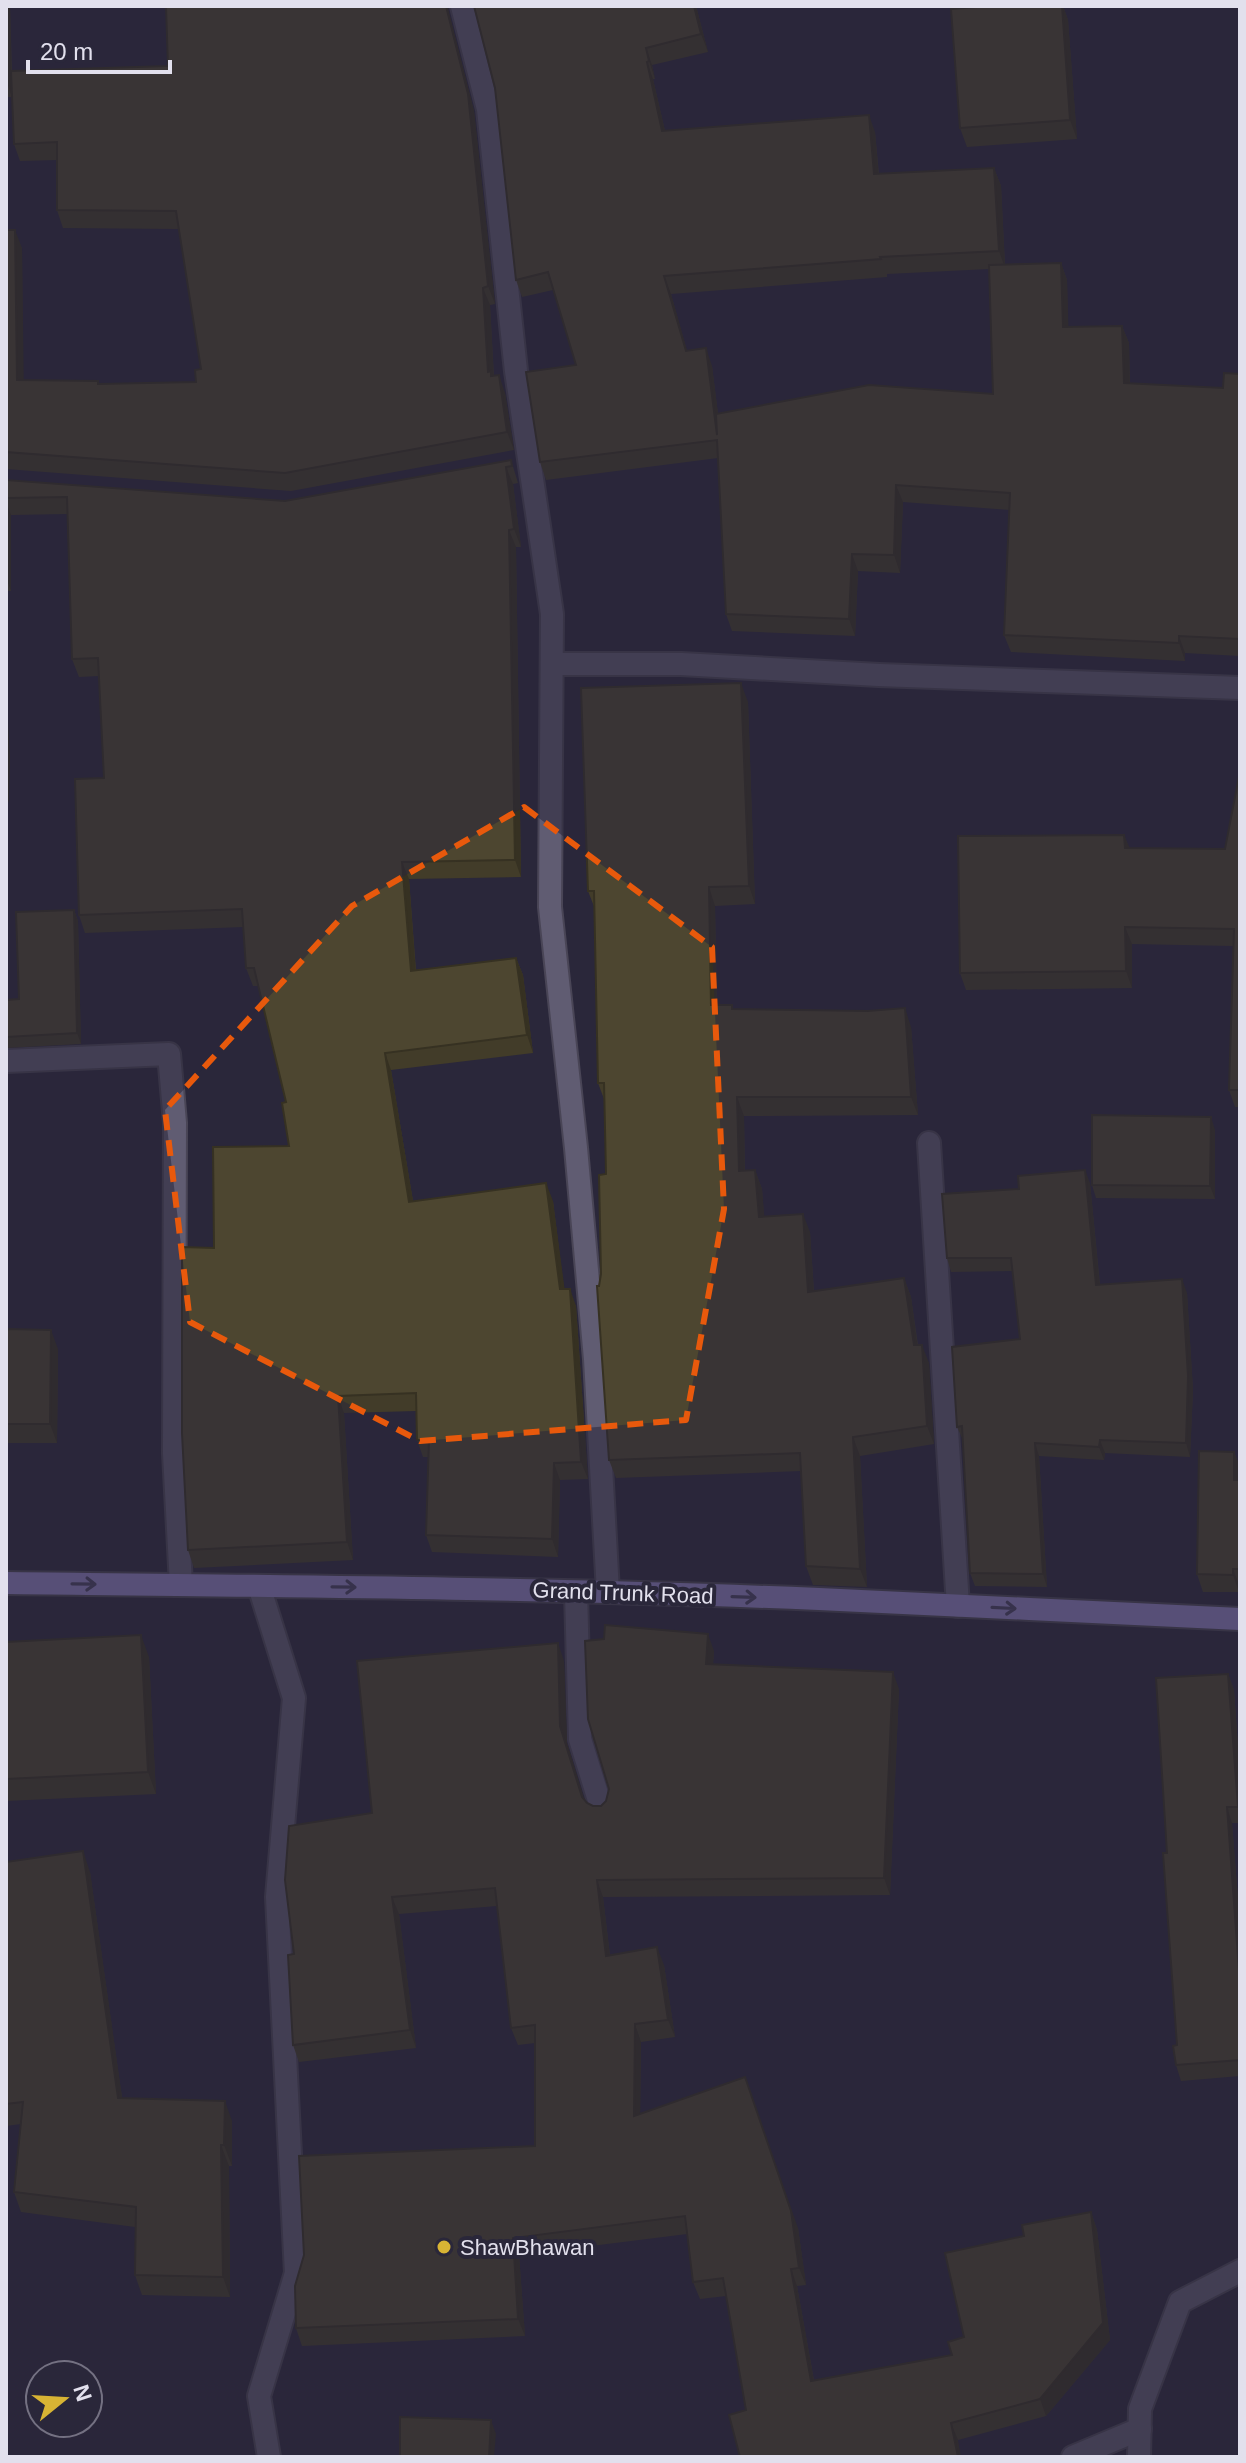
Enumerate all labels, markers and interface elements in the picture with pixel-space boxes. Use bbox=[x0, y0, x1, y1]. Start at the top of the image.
scale bar bbox=[28, 24, 170, 74]
text: 20 m bbox=[40, 38, 93, 65]
one-way arrow bbox=[70, 1576, 97, 1592]
street label: Grand Trunk Road bbox=[532, 1577, 714, 1609]
one-way arrow bbox=[330, 1579, 357, 1595]
one-way arrow bbox=[730, 1589, 757, 1604]
one-way arrow bbox=[990, 1601, 1017, 1616]
place label: ShawBhawan bbox=[460, 2235, 595, 2260]
marker: ShawBhawan bbox=[435, 2238, 453, 2256]
north arrow bbox=[24, 2359, 104, 2439]
text: N bbox=[68, 2382, 97, 2404]

